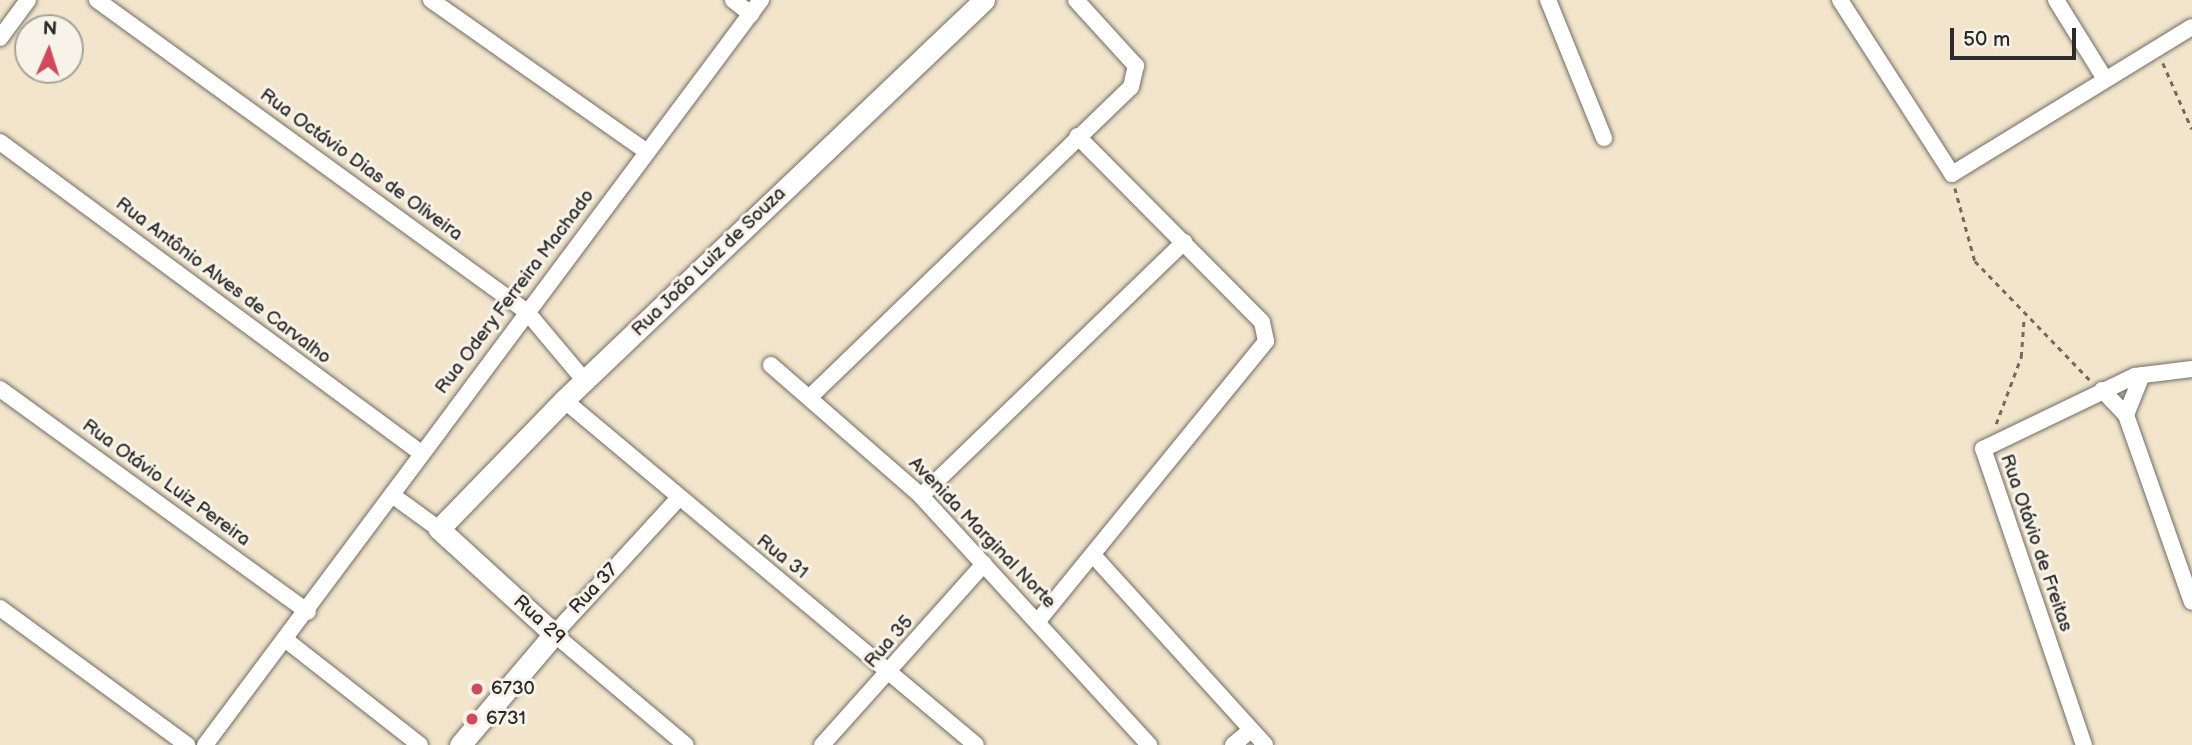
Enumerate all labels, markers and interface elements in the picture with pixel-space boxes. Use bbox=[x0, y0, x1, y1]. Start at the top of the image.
north arrow bbox=[14, 14, 84, 84]
scale bar bbox=[1954, 14, 2080, 58]
text: N bbox=[42, 18, 58, 41]
text: 50 m bbox=[1963, 27, 2010, 52]
street label: Rua Octávio Dias de Oliveira bbox=[255, 84, 467, 246]
street label: Rua João Luiz de Souza bbox=[627, 182, 791, 342]
street label: Rua Odery Ferreira Machado bbox=[430, 185, 600, 399]
street label: Rua Antônio Alves de Carvalho bbox=[111, 193, 335, 369]
street label: Rua Otávio Luiz Pereira bbox=[78, 414, 254, 552]
street label: Rua Otávio de Freitas bbox=[1995, 451, 2077, 635]
street label: Avenida Marginal Norte bbox=[904, 453, 1060, 613]
street label: Rua 31 bbox=[752, 530, 812, 584]
street label: Rua 37 bbox=[565, 559, 623, 619]
street label: Rua 29 bbox=[508, 591, 570, 649]
street label: Rua 35 bbox=[860, 611, 918, 673]
place label: 6730 bbox=[491, 678, 535, 700]
marker: 6730 bbox=[469, 681, 485, 697]
place label: 6731 bbox=[486, 708, 526, 730]
marker: 6731 bbox=[464, 711, 480, 727]

